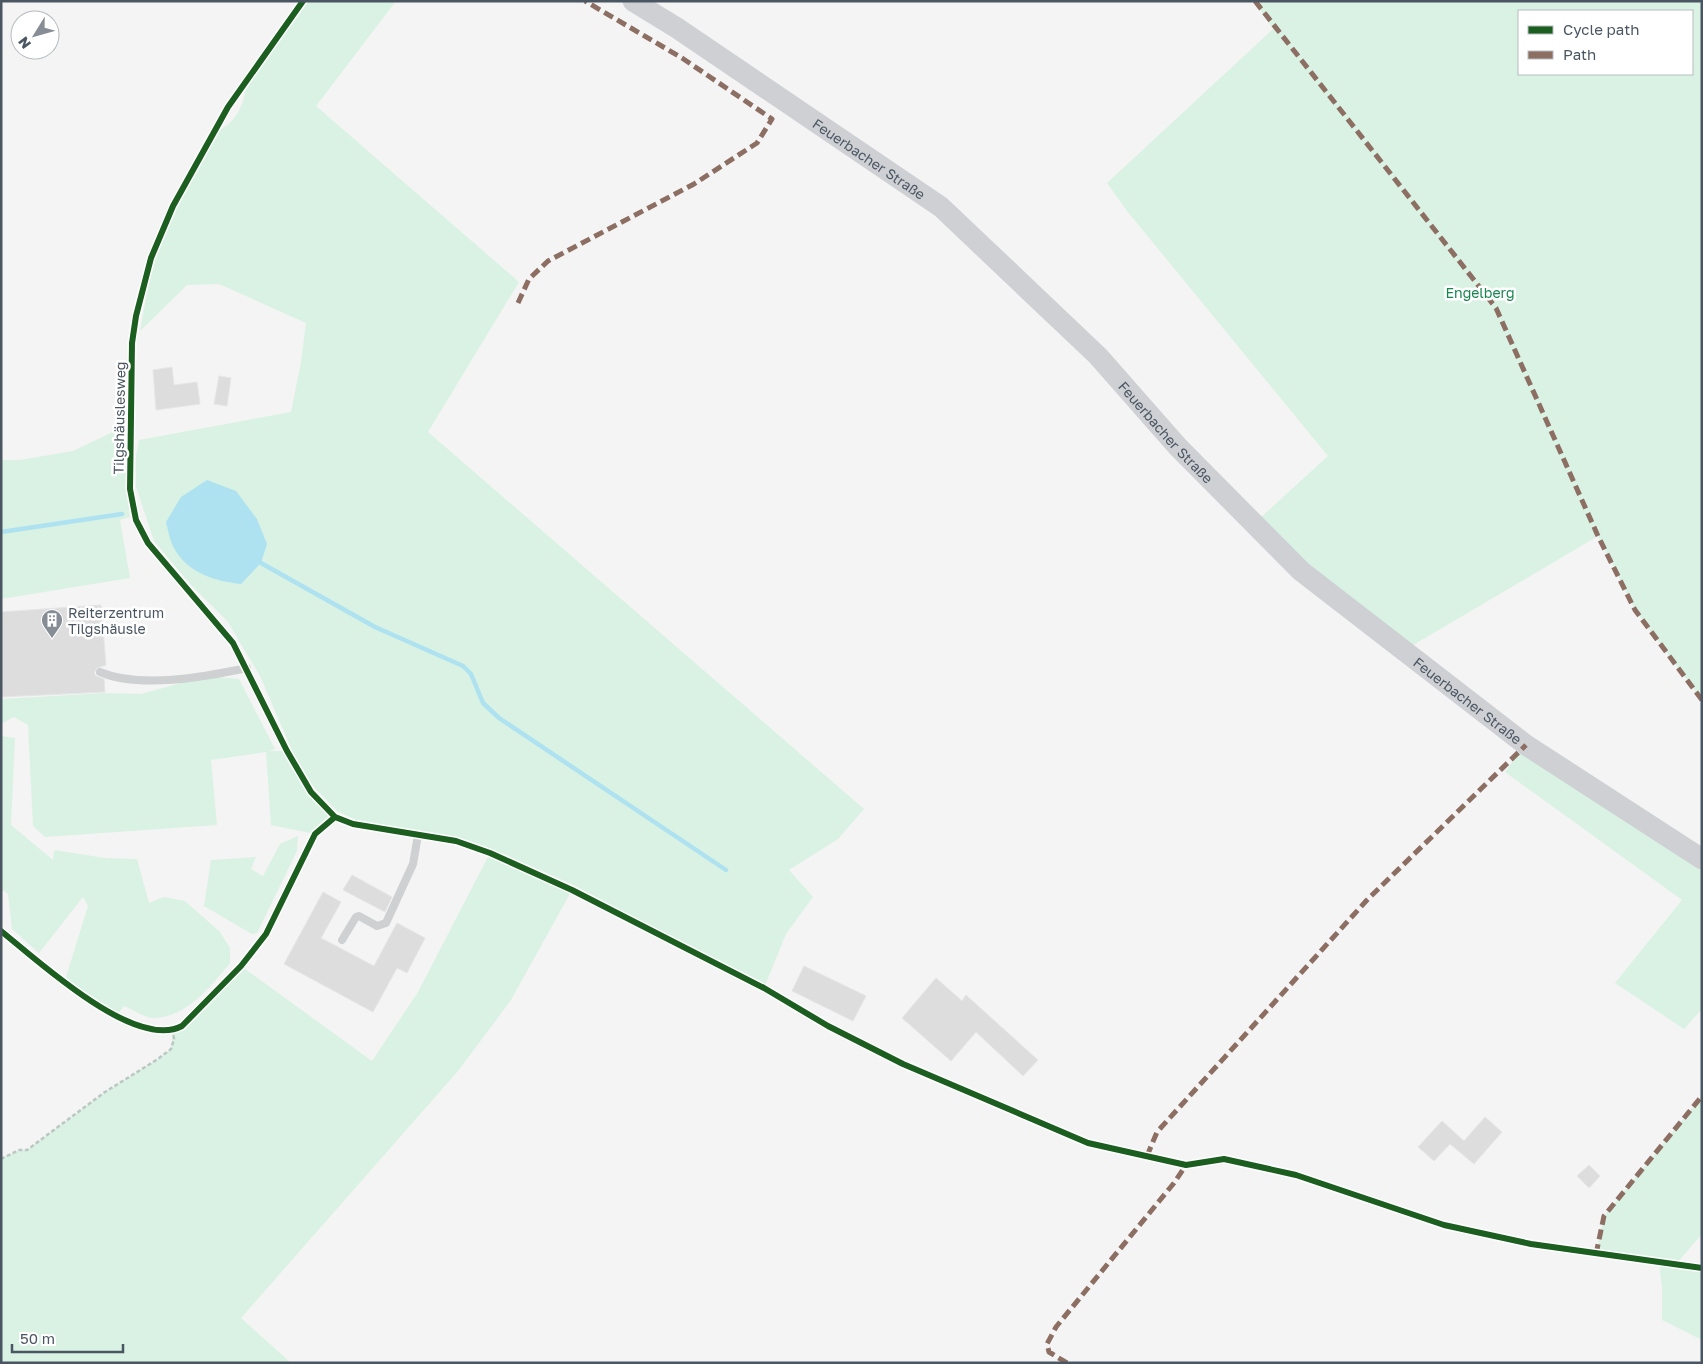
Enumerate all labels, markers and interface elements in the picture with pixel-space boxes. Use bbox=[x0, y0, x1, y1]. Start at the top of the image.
north arrow bbox=[10, 10, 60, 60]
legend bbox=[1518, 10, 1693, 75]
text: Cycle path bbox=[1563, 20, 1639, 38]
text: N bbox=[14, 34, 34, 52]
text: Path bbox=[1563, 45, 1596, 63]
street label: Feuerbacher Straße bbox=[810, 114, 929, 203]
park label: Engelberg bbox=[1445, 284, 1515, 301]
street label: Tilgshäuslesweg bbox=[110, 361, 128, 475]
street label: Feuerbacher Straße bbox=[1115, 377, 1217, 486]
place label: Reiterzentrum Tilgshäusle bbox=[68, 604, 164, 637]
building icon: Reiterzentrum Tilgshäusle bbox=[40, 608, 64, 639]
street label: Feuerbacher Straße bbox=[1411, 653, 1525, 747]
scale bar bbox=[12, 1322, 124, 1354]
text: 50 m bbox=[20, 1329, 55, 1347]

